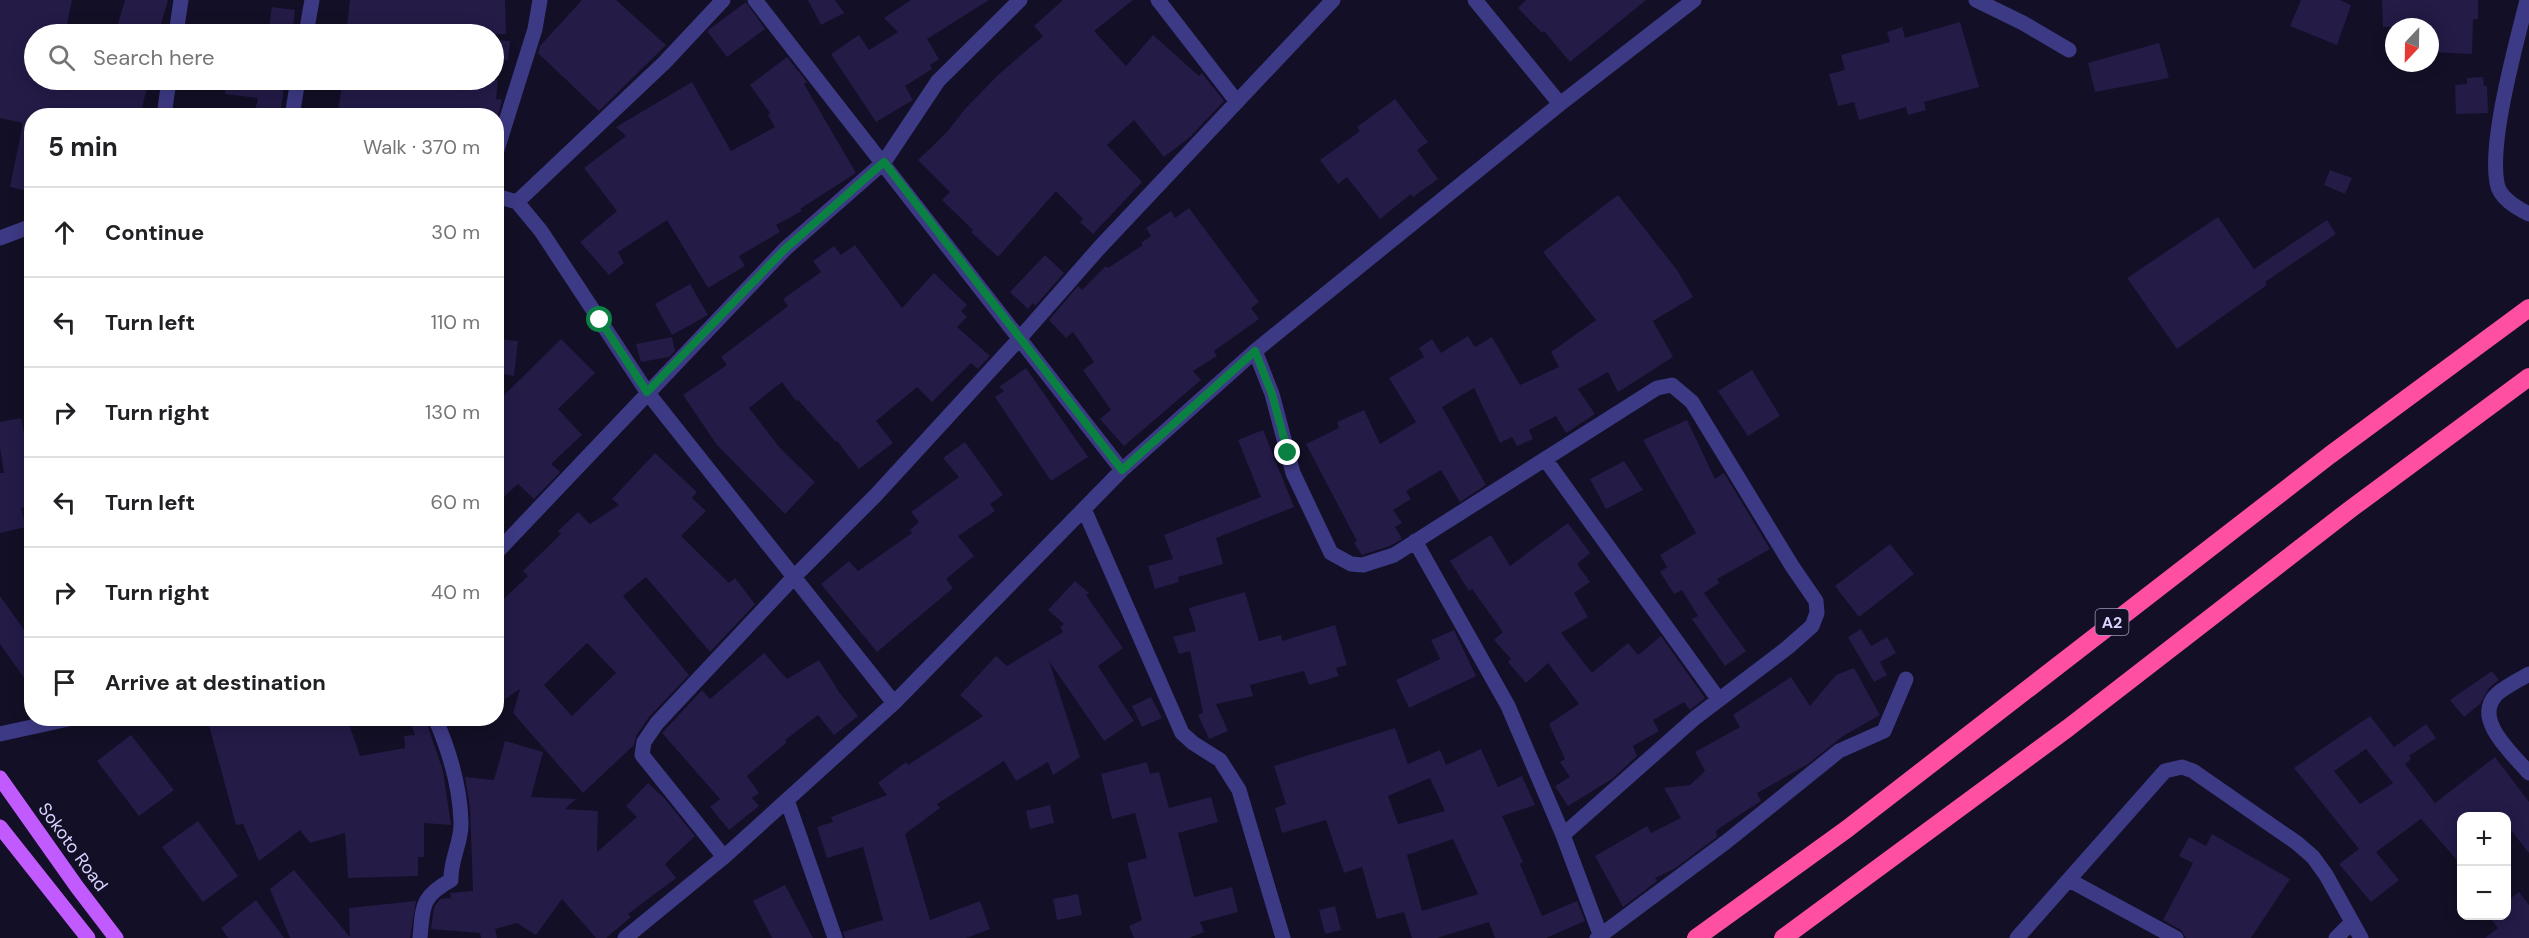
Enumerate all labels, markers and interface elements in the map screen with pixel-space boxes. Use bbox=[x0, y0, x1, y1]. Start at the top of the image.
north arrow bbox=[2385, 18, 2439, 72]
search box bbox=[24, 24, 504, 90]
icon: search bbox=[45, 41, 78, 74]
text: Search here bbox=[93, 43, 214, 72]
text: 5 min bbox=[48, 130, 118, 164]
text: Walk · 370 m bbox=[363, 134, 480, 160]
icon: ahead bbox=[48, 216, 81, 249]
text: Continue bbox=[105, 218, 204, 247]
text: 30 m bbox=[431, 219, 480, 245]
icon: left bbox=[48, 306, 81, 339]
route start bbox=[586, 306, 612, 332]
text: Turn left bbox=[105, 308, 195, 337]
text: 110 m bbox=[431, 309, 480, 335]
icon: right bbox=[48, 396, 81, 429]
text: Turn right bbox=[105, 398, 210, 427]
text: 130 m bbox=[425, 399, 480, 425]
route end bbox=[1274, 439, 1300, 465]
icon: left bbox=[48, 486, 81, 519]
text: Turn left bbox=[105, 488, 195, 517]
text: 60 m bbox=[431, 489, 480, 515]
icon: right bbox=[48, 576, 81, 609]
text: Turn right bbox=[105, 578, 210, 607]
text: 40 m bbox=[431, 579, 480, 605]
road number: A2 bbox=[2096, 609, 2128, 635]
icon: arrive bbox=[48, 666, 81, 699]
text: Arrive at destination bbox=[105, 668, 326, 697]
street label: Sokoto Road bbox=[33, 798, 113, 896]
map controls bbox=[2457, 812, 2511, 920]
button: + bbox=[2457, 812, 2511, 866]
button: − bbox=[2457, 866, 2511, 920]

